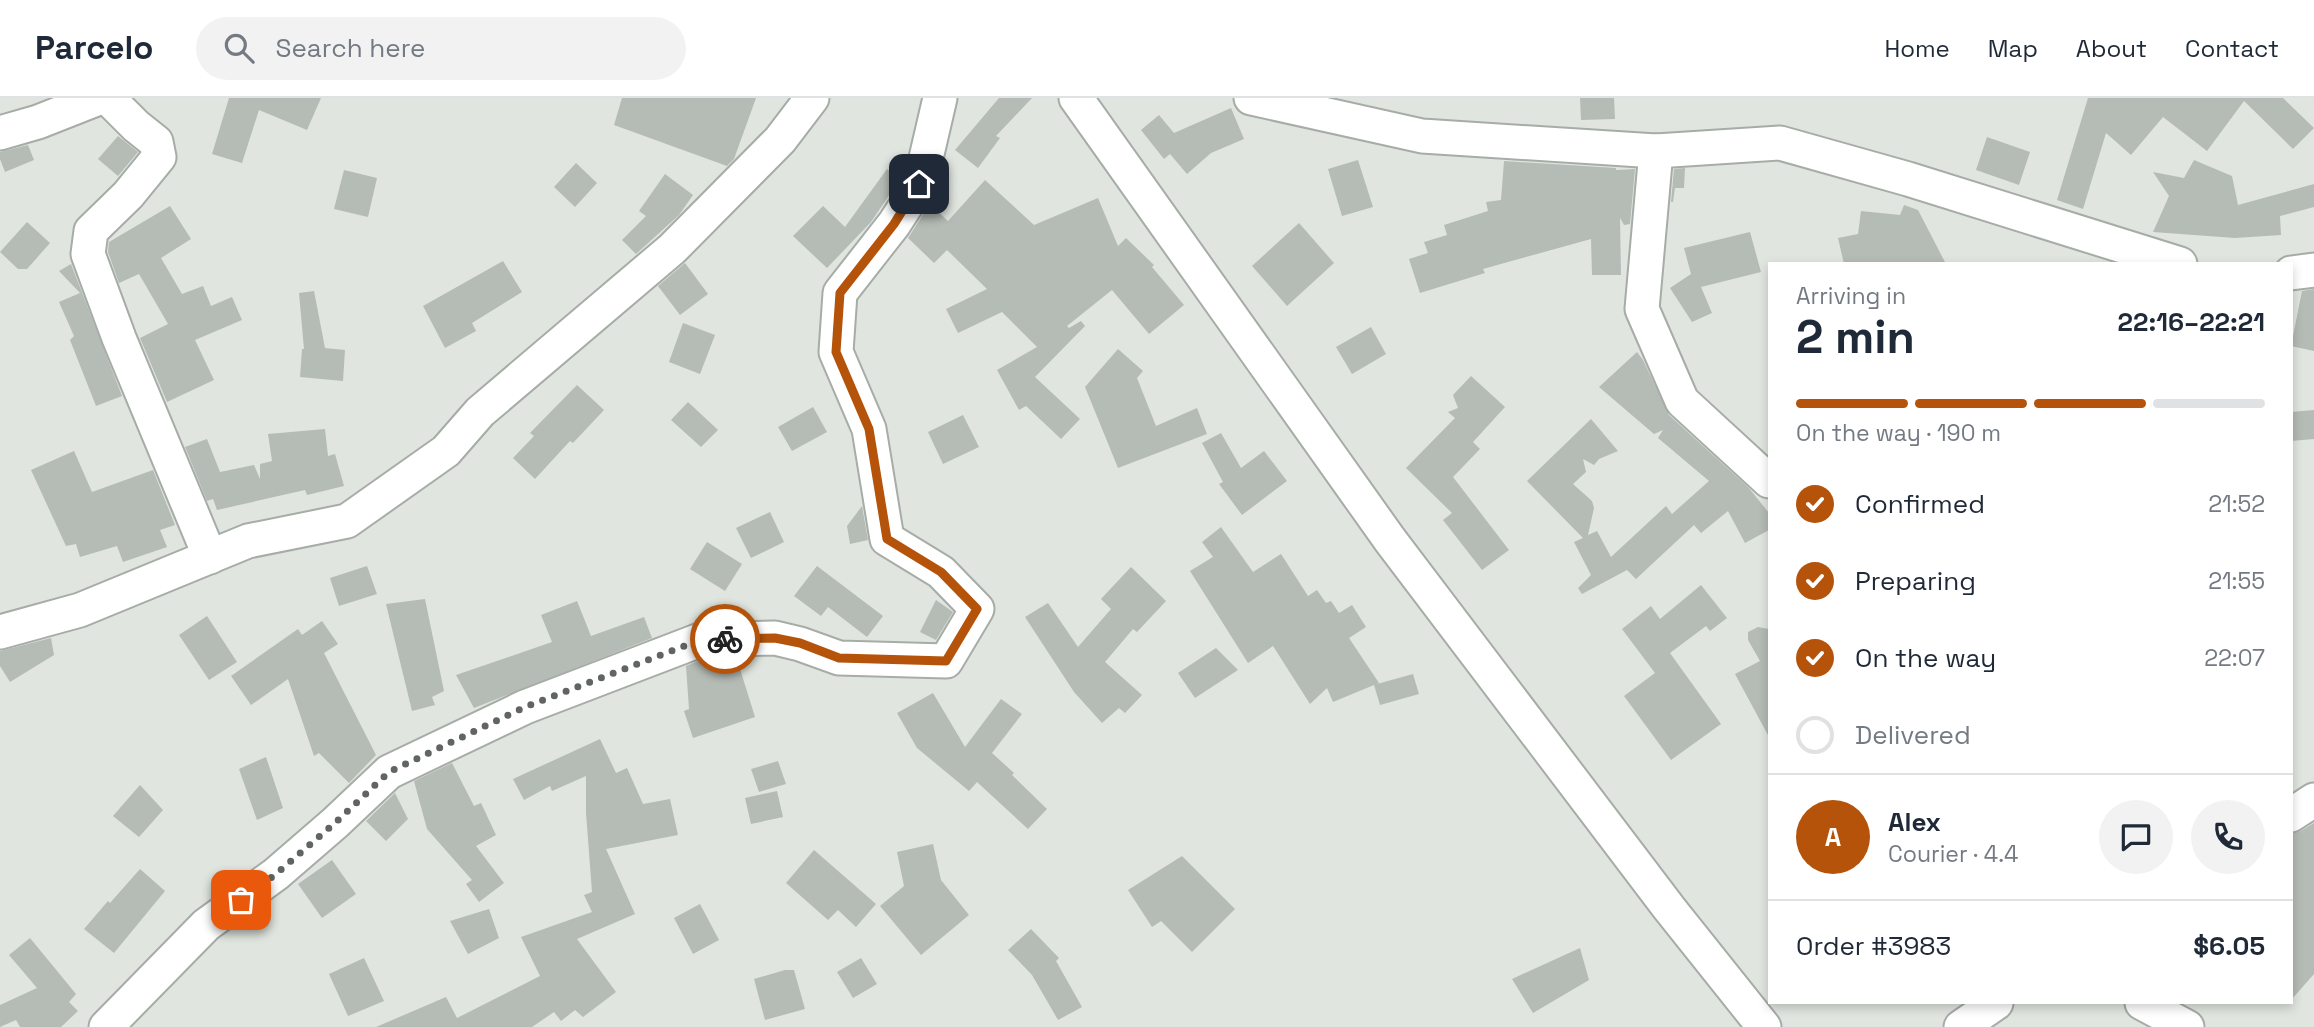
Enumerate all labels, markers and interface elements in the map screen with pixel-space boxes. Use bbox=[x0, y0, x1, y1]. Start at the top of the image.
search box bbox=[196, 17, 686, 80]
text: Parcelo bbox=[35, 27, 154, 69]
icon: search bbox=[220, 29, 258, 67]
text: Search here bbox=[276, 31, 425, 65]
text: Home bbox=[1884, 33, 1950, 64]
text: Map bbox=[1988, 33, 2038, 64]
text: About bbox=[2076, 33, 2147, 64]
text: Contact bbox=[2185, 33, 2279, 64]
pin bbox=[889, 154, 949, 214]
icon: home bbox=[900, 165, 938, 203]
text: Arriving in bbox=[1796, 281, 1906, 311]
text: 22:16–22:21 bbox=[2118, 305, 2265, 339]
text: 2 min bbox=[1796, 308, 1915, 366]
text: On the way · 190 m bbox=[1796, 418, 2001, 448]
icon: check bbox=[1796, 485, 1834, 523]
text: Confirmed bbox=[1855, 487, 1985, 521]
text: 21:52 bbox=[2208, 489, 2265, 519]
icon: check bbox=[1796, 562, 1834, 600]
text: Preparing bbox=[1855, 564, 1976, 598]
text: 21:55 bbox=[2208, 566, 2265, 596]
courier bbox=[690, 604, 760, 674]
icon: bike bbox=[706, 620, 744, 658]
icon: check bbox=[1796, 639, 1834, 677]
text: On the way bbox=[1855, 641, 1996, 675]
text: 22:07 bbox=[2204, 643, 2265, 673]
text: Delivered bbox=[1855, 718, 1971, 752]
button: chat bbox=[2099, 800, 2173, 874]
button: phone bbox=[2191, 800, 2265, 874]
text: Alex bbox=[1888, 805, 1941, 839]
text: A bbox=[1825, 820, 1841, 854]
text: Courier · 4.4 bbox=[1888, 839, 2018, 869]
pin bbox=[211, 870, 271, 930]
icon: bag bbox=[222, 881, 260, 919]
text: Order #3983 bbox=[1796, 929, 1951, 963]
text: $6.05 bbox=[2193, 929, 2265, 963]

